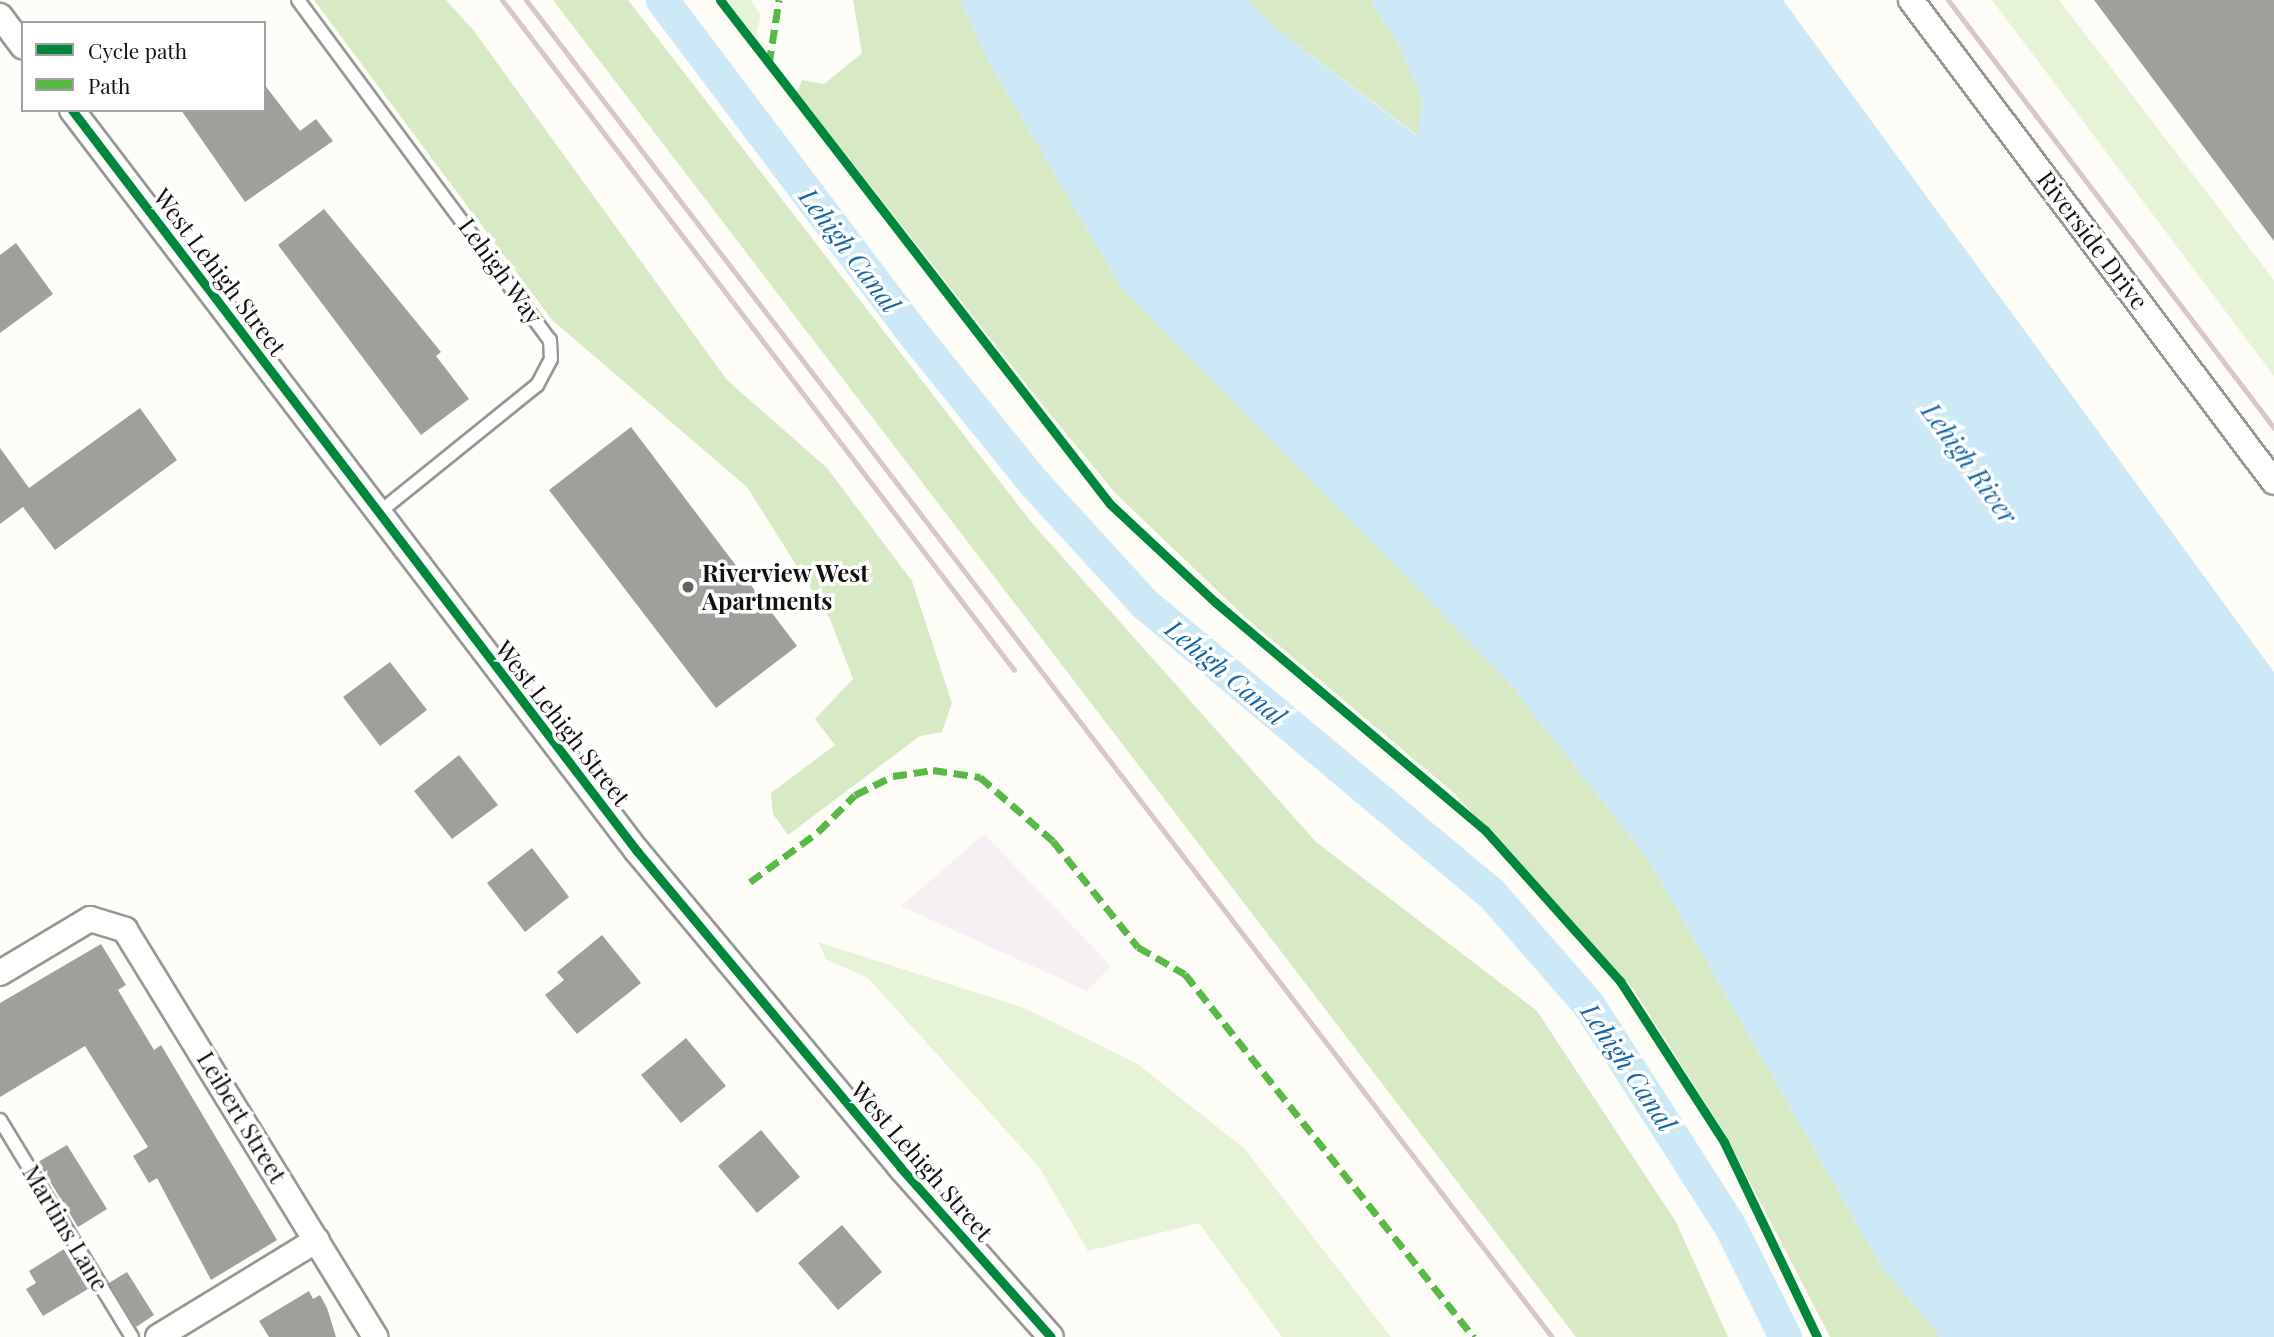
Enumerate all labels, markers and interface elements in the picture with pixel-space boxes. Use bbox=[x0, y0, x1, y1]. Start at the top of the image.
legend bbox=[21, 21, 266, 112]
text: Cycle path bbox=[88, 36, 187, 64]
text: Path bbox=[88, 71, 130, 99]
street label: Riverside Drive bbox=[2032, 165, 2154, 315]
water label: Lehigh Canal bbox=[793, 182, 907, 318]
street label: West Lehigh Street bbox=[148, 183, 292, 361]
street label: Lehigh Way bbox=[453, 212, 549, 330]
water label: Lehigh River bbox=[1916, 397, 2024, 529]
place label: Riverview West Apartments bbox=[702, 559, 870, 615]
marker: Riverview West Apartments bbox=[680, 579, 696, 595]
water label: Lehigh Canal bbox=[1160, 613, 1292, 731]
street label: West Lehigh Street bbox=[489, 635, 637, 811]
water label: Lehigh Canal bbox=[1575, 997, 1683, 1137]
street label: Leibert Street bbox=[191, 1046, 293, 1188]
street label: West Lehigh Street bbox=[845, 1075, 999, 1247]
street label: Martins Lane bbox=[17, 1160, 115, 1296]

